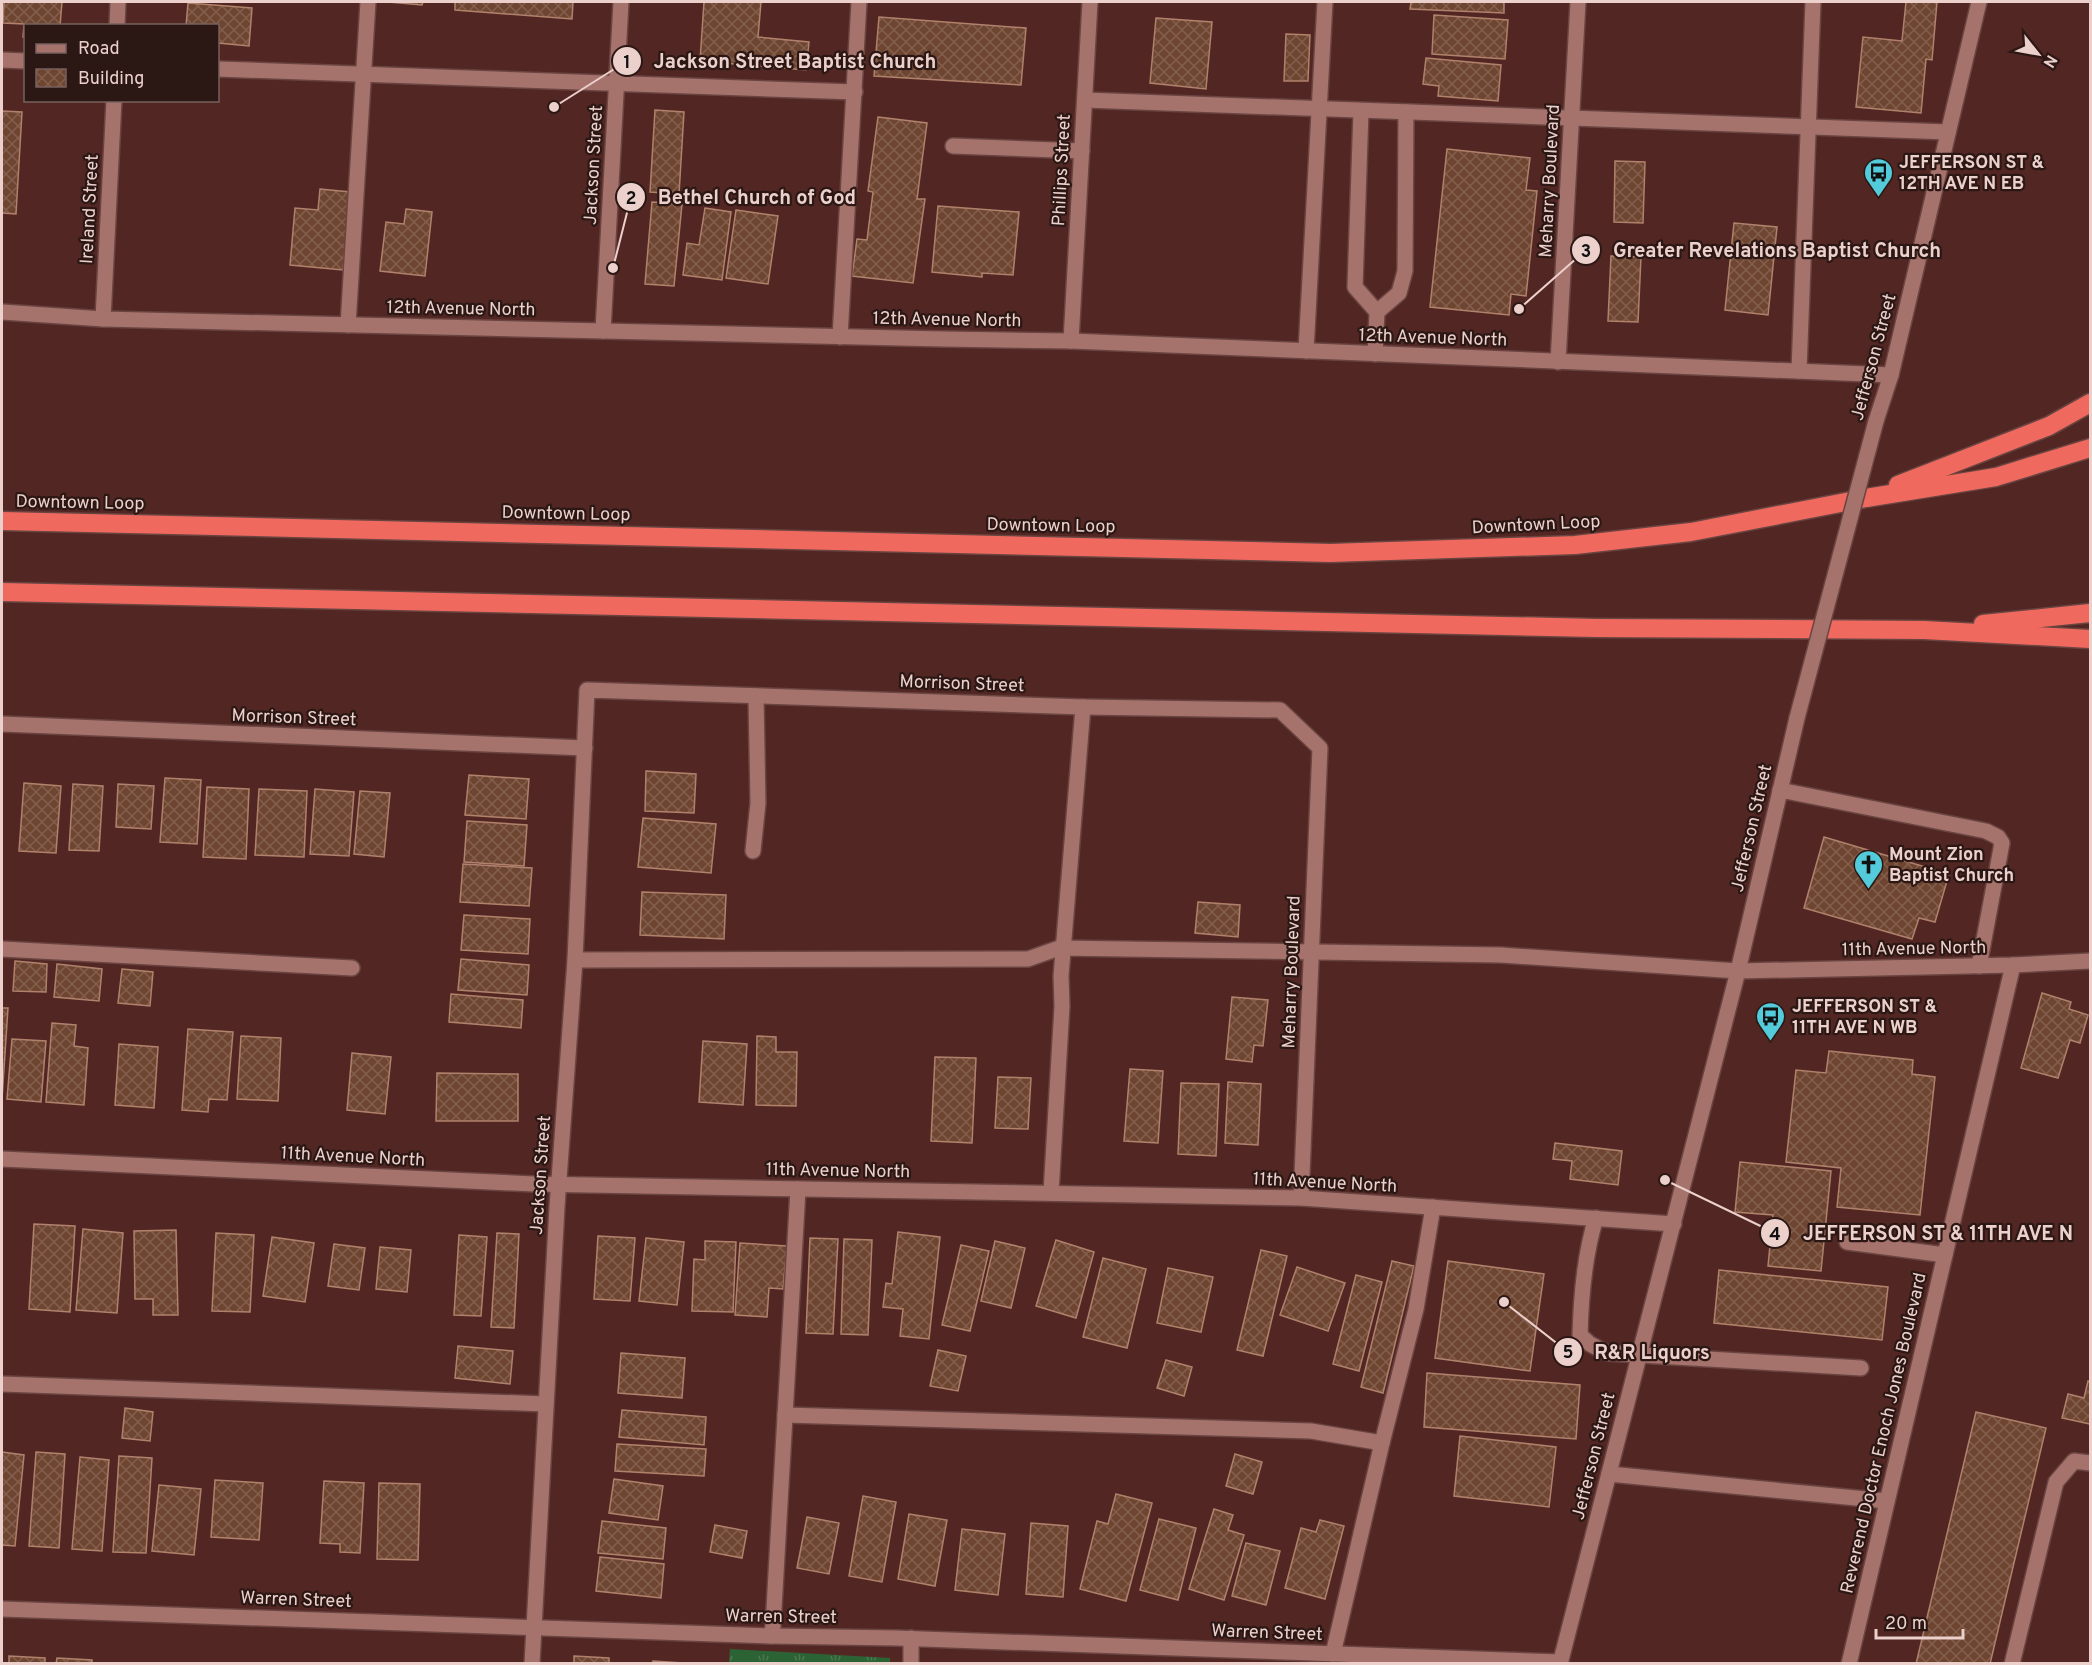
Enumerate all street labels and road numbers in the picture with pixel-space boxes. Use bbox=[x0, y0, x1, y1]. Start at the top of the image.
street label: Meharry Boulevard bbox=[1535, 104, 1566, 258]
street label: Jackson Street bbox=[580, 105, 609, 226]
street label: Phillips Street bbox=[1048, 113, 1077, 227]
street label: Ireland Street bbox=[76, 154, 105, 265]
street label: Jefferson Street bbox=[1846, 291, 1902, 423]
street label: 12th Avenue North bbox=[386, 297, 536, 322]
street label: 12th Avenue North bbox=[872, 308, 1022, 333]
street label: 12th Avenue North bbox=[1358, 324, 1508, 353]
street label: Downtown Loop bbox=[15, 491, 145, 516]
street label: Downtown Loop bbox=[501, 502, 631, 527]
street label: Downtown Loop bbox=[1471, 511, 1601, 540]
street label: Downtown Loop bbox=[986, 514, 1116, 539]
street label: Morrison Street bbox=[899, 671, 1025, 698]
street label: Morrison Street bbox=[231, 705, 357, 732]
street label: Jefferson Street bbox=[1727, 762, 1778, 894]
street label: Meharry Boulevard bbox=[1278, 895, 1307, 1049]
street label: 11th Avenue North bbox=[1842, 937, 1986, 962]
street label: Jackson Street bbox=[526, 1114, 557, 1236]
street label: 11th Avenue North bbox=[280, 1142, 426, 1173]
street label: 11th Avenue North bbox=[766, 1159, 910, 1184]
street label: 11th Avenue North bbox=[1252, 1168, 1398, 1199]
street label: Reverend Doctor Enoch Jones Boulevard bbox=[1836, 1271, 1933, 1596]
street label: Jefferson Street bbox=[1568, 1390, 1621, 1522]
street label: Warren Street bbox=[240, 1587, 352, 1614]
street label: Warren Street bbox=[725, 1605, 837, 1630]
street label: Warren Street bbox=[1211, 1620, 1323, 1647]

